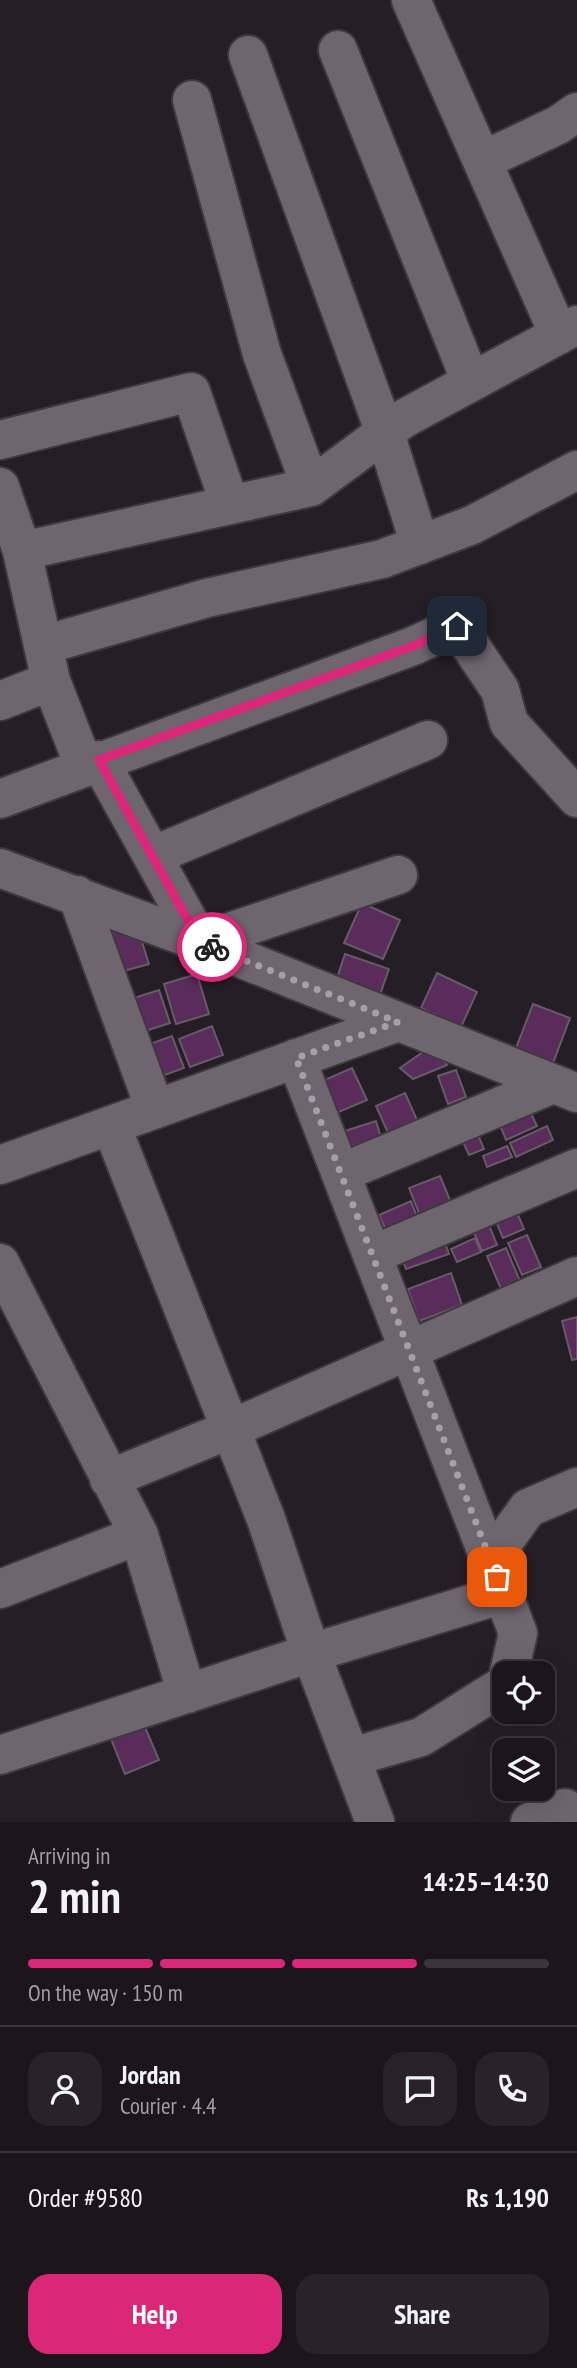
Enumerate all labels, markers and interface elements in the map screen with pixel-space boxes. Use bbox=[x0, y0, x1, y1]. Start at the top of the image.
pin bbox=[427, 596, 487, 656]
icon: home bbox=[438, 607, 476, 645]
courier bbox=[177, 912, 247, 982]
icon: bike bbox=[193, 928, 231, 966]
pin bbox=[467, 1547, 527, 1607]
icon: bag bbox=[478, 1558, 516, 1596]
map controls bbox=[492, 1661, 555, 1801]
button: locate bbox=[492, 1661, 555, 1724]
button: layers bbox=[492, 1738, 555, 1801]
text: Arriving in bbox=[28, 1841, 110, 1870]
text: 14:25–14:30 bbox=[422, 1865, 549, 1898]
text: 2 min bbox=[28, 1866, 121, 1926]
text: On the way · 150 m bbox=[28, 1978, 183, 2007]
button: person bbox=[28, 2052, 102, 2126]
button: chat bbox=[383, 2052, 457, 2126]
button: phone bbox=[475, 2052, 549, 2126]
text: Jordan bbox=[120, 2058, 181, 2091]
text: Courier · 4.4 bbox=[120, 2091, 216, 2120]
text: Order #9580 bbox=[28, 2181, 143, 2214]
text: Rs 1,190 bbox=[466, 2181, 549, 2214]
button: Help bbox=[28, 2274, 282, 2354]
button: Share bbox=[296, 2274, 549, 2354]

